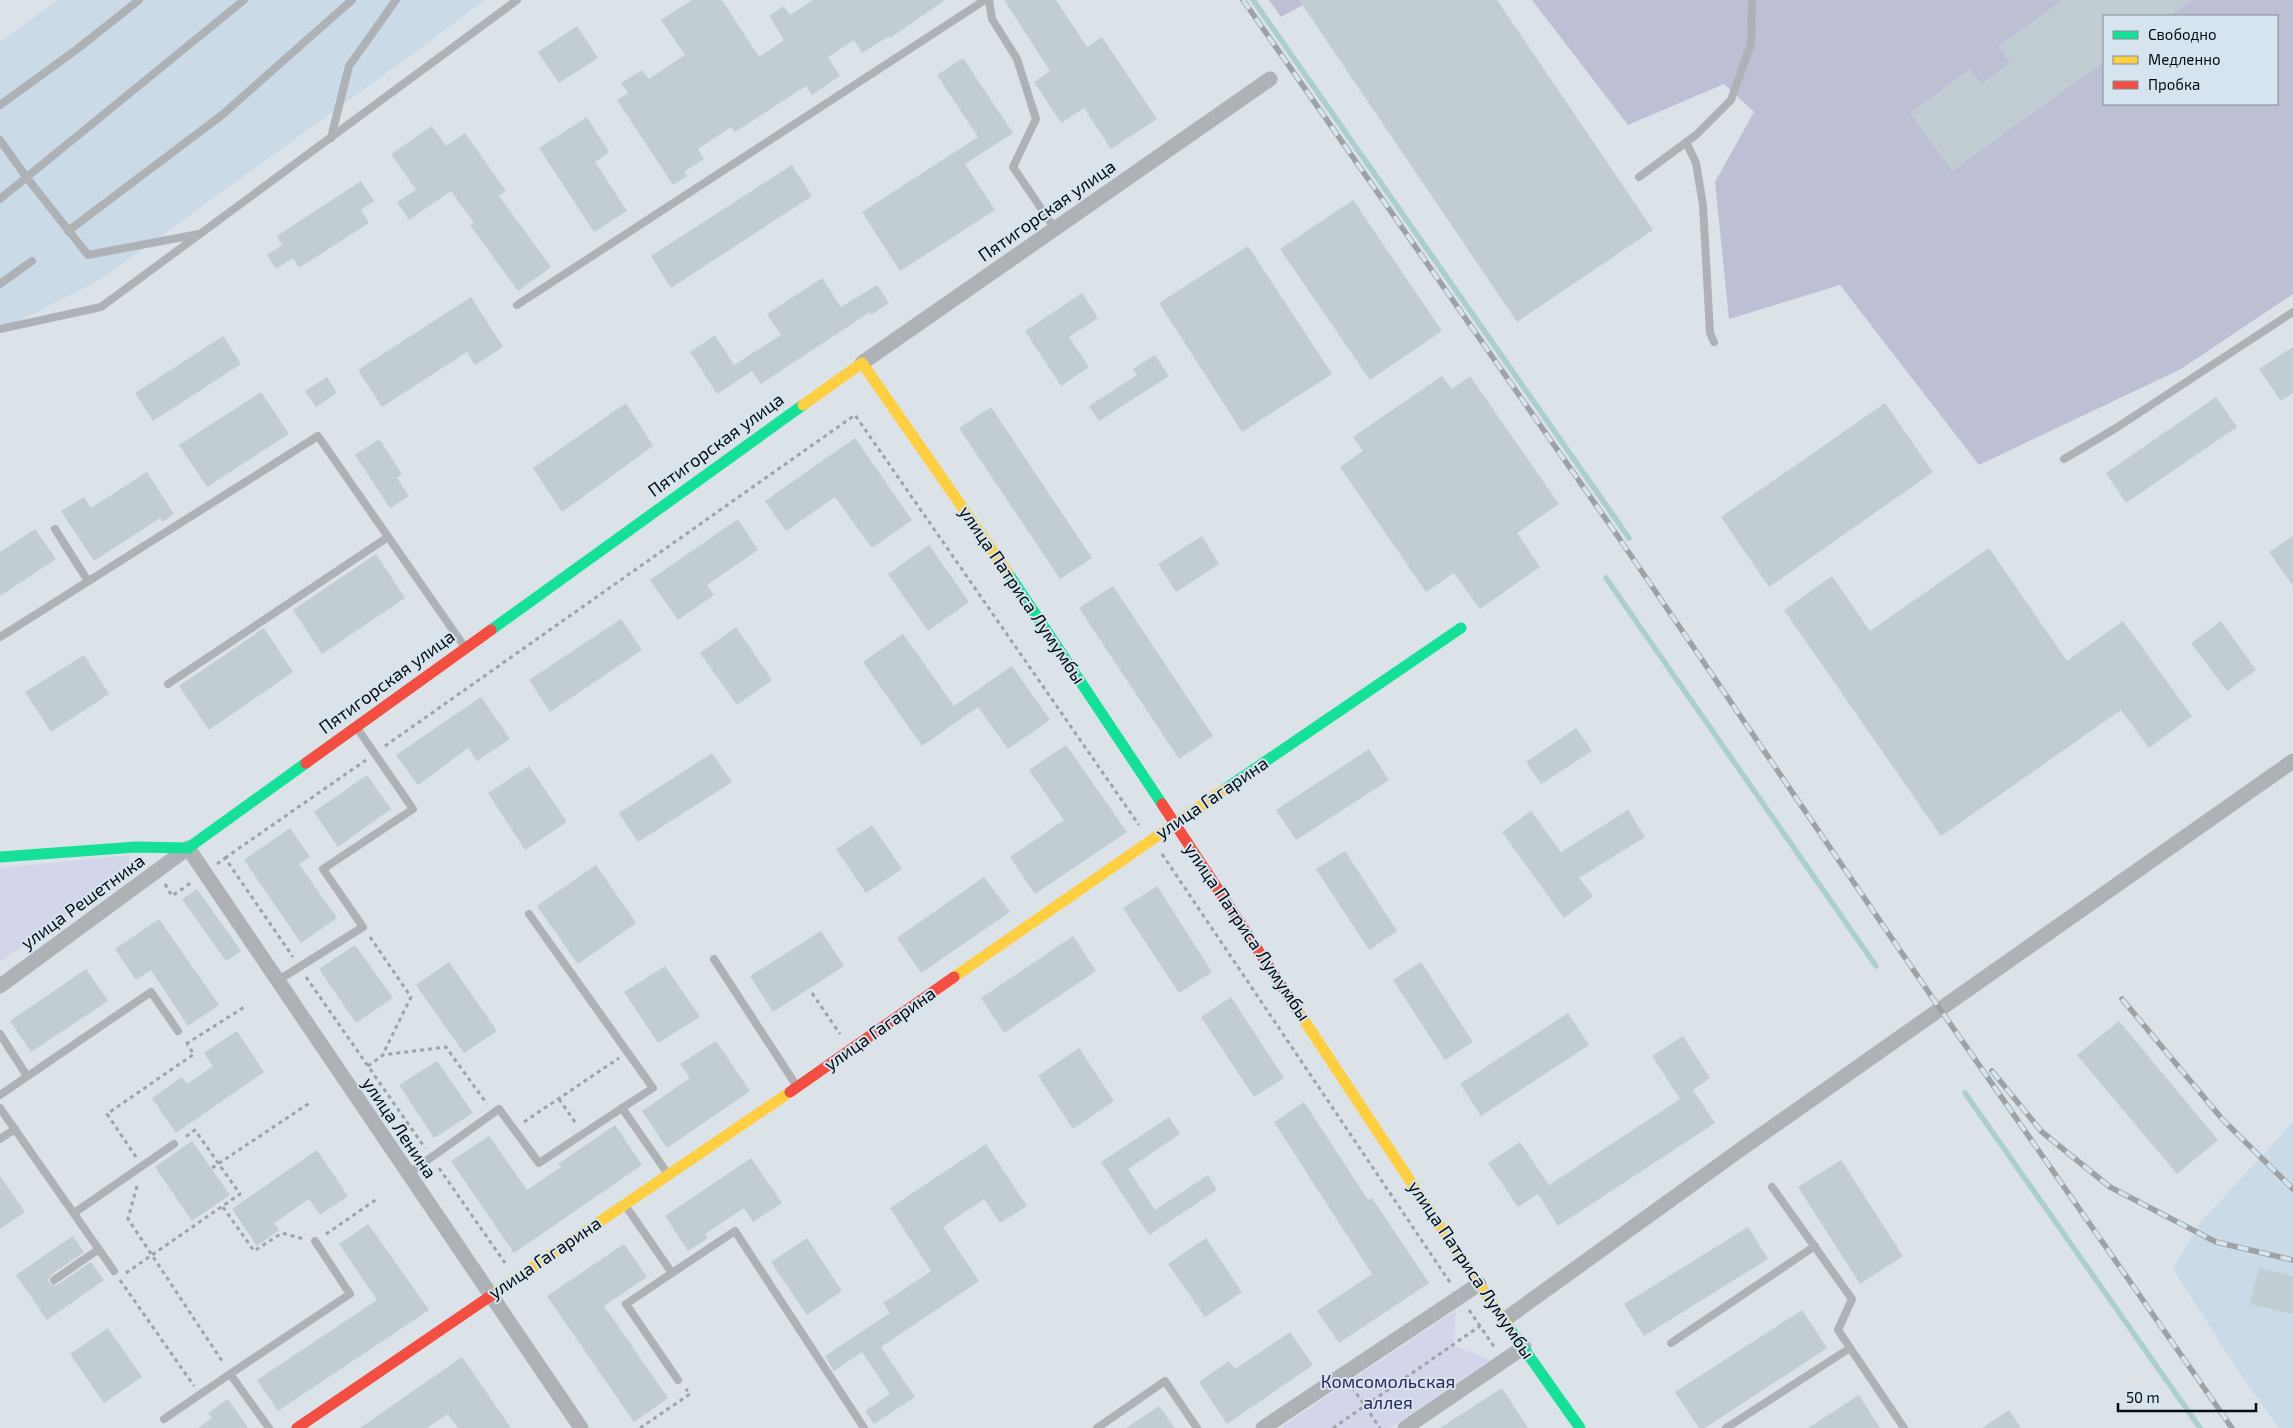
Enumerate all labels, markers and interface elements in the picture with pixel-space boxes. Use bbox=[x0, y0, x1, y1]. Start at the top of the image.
legend bbox=[2103, 15, 2278, 105]
text: Свободно bbox=[2148, 25, 2217, 43]
text: Медленно bbox=[2148, 50, 2221, 68]
text: Пробка bbox=[2148, 75, 2200, 93]
street label: Пятигорская улица bbox=[974, 155, 1119, 266]
street label: Пятигорская улица bbox=[643, 387, 788, 501]
street label: улица Патриса Лумумбы bbox=[955, 501, 1091, 688]
street label: Пятигорская улица bbox=[314, 624, 459, 738]
street label: улица Гагарина bbox=[1151, 751, 1272, 843]
street label: улица Патриса Лумумбы bbox=[1180, 838, 1316, 1025]
street label: улица Решетника bbox=[16, 849, 149, 954]
street label: улица Гагарина bbox=[819, 982, 939, 1075]
street label: улица Ленина bbox=[358, 1073, 442, 1182]
street label: улица Патриса Лумумбы bbox=[1404, 1176, 1540, 1363]
street label: улица Гагарина bbox=[484, 1211, 605, 1303]
park label: Комсомольская аллея bbox=[1321, 1370, 1455, 1413]
scale bar bbox=[2118, 1380, 2256, 1412]
text: 50 m bbox=[2126, 1388, 2160, 1406]

